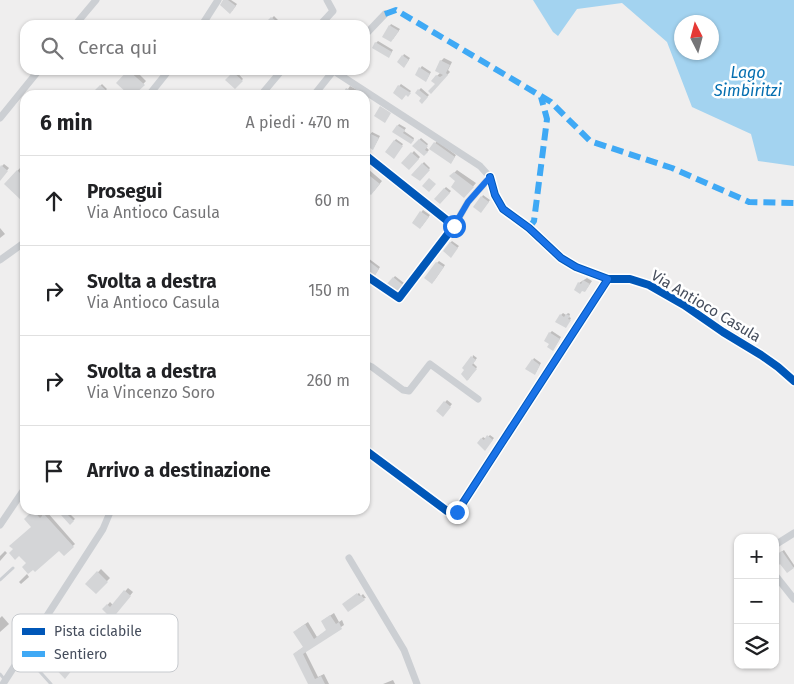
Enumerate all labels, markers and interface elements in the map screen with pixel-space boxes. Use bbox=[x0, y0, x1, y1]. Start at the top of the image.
north arrow bbox=[674, 15, 719, 60]
search box bbox=[20, 20, 370, 75]
icon: search bbox=[38, 34, 66, 62]
text: Cerca qui bbox=[78, 36, 157, 59]
water label: Lago Simbiritzi bbox=[713, 63, 783, 100]
text: 6 min bbox=[40, 110, 93, 136]
text: A piedi · 470 m bbox=[246, 113, 350, 132]
text: Prosegui bbox=[87, 180, 162, 203]
icon: ahead bbox=[40, 187, 68, 215]
text: 60 m bbox=[315, 191, 350, 210]
text: Via Antioco Casula bbox=[87, 203, 220, 222]
route start bbox=[443, 215, 466, 238]
street label: Via Antioco Casula bbox=[648, 266, 764, 346]
text: Svolta a destra bbox=[87, 270, 217, 293]
icon: right bbox=[40, 277, 68, 305]
text: 150 m bbox=[308, 281, 350, 300]
text: Via Antioco Casula bbox=[87, 293, 220, 312]
text: Svolta a destra bbox=[87, 360, 217, 383]
icon: right bbox=[40, 367, 68, 395]
text: 260 m bbox=[307, 371, 350, 390]
text: Via Vincenzo Soro bbox=[87, 383, 215, 402]
icon: arrive bbox=[40, 457, 68, 485]
text: Arrivo a destinazione bbox=[87, 459, 271, 482]
route end bbox=[446, 501, 469, 524]
map controls bbox=[734, 534, 779, 669]
button: + bbox=[734, 534, 779, 579]
button: − bbox=[734, 579, 779, 624]
legend bbox=[12, 614, 178, 672]
text: Pista ciclabile bbox=[54, 623, 142, 640]
button: layers bbox=[734, 624, 779, 669]
text: Sentiero bbox=[54, 646, 107, 663]

